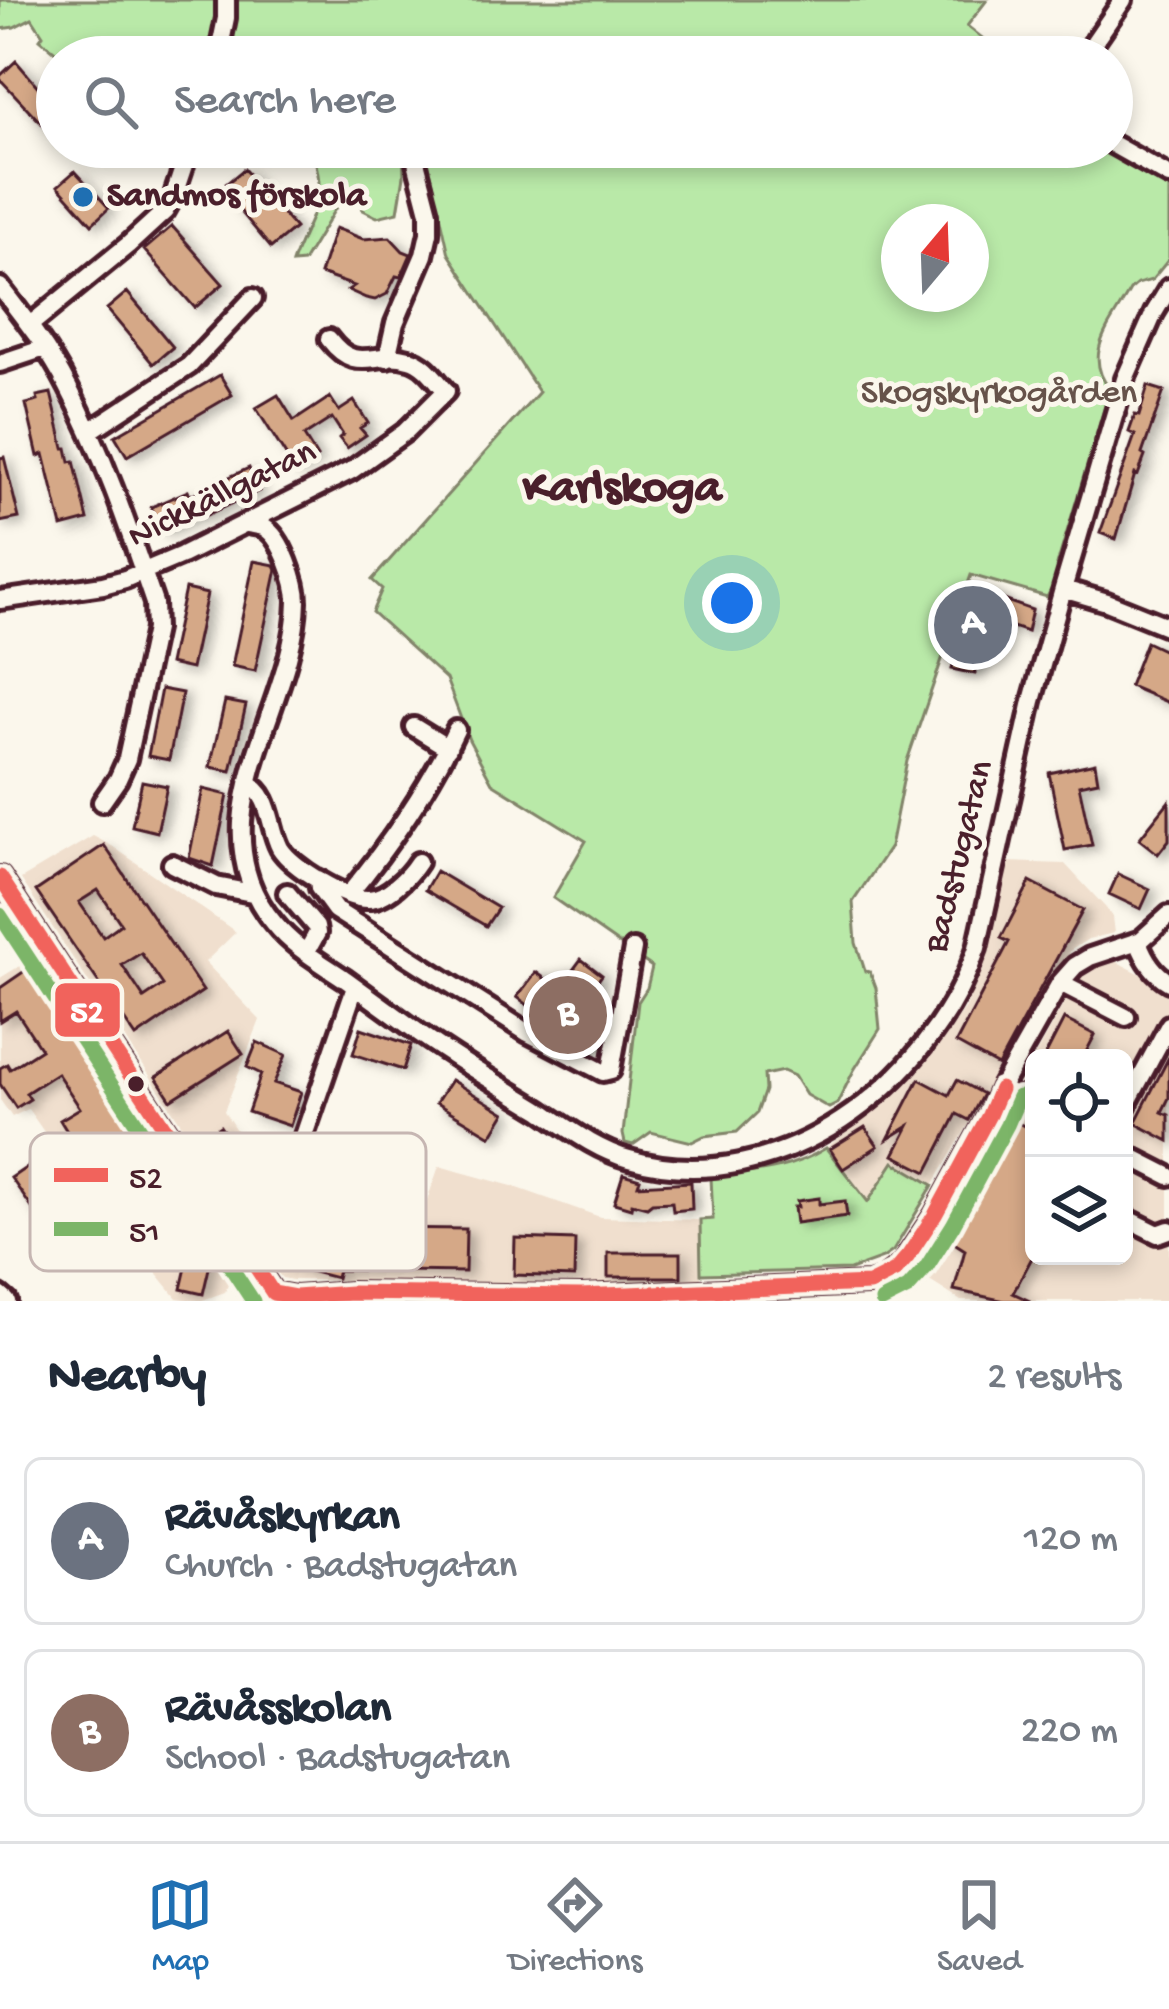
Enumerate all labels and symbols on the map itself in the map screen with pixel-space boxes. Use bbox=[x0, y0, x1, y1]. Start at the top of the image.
place label: Sandmos förskola bbox=[107, 176, 368, 219]
marker: Sandmos förskola bbox=[70, 184, 96, 210]
north arrow bbox=[881, 204, 989, 312]
park label: Skogskyrkogården bbox=[861, 373, 1137, 416]
street label: Nickkällgatan bbox=[122, 432, 324, 560]
district label: Karlskoga bbox=[522, 462, 724, 519]
your location bbox=[702, 573, 762, 633]
pin: A bbox=[934, 580, 1012, 670]
street label: Badstugatan bbox=[916, 756, 1006, 959]
pin: B bbox=[529, 970, 607, 1060]
line badge: 52 bbox=[53, 981, 122, 1039]
text: 52 bbox=[70, 996, 104, 1034]
unlabelled marker bbox=[125, 1073, 147, 1095]
legend bbox=[30, 1133, 426, 1271]
text: 52 bbox=[129, 1162, 163, 1200]
text: 51 bbox=[129, 1216, 160, 1254]

